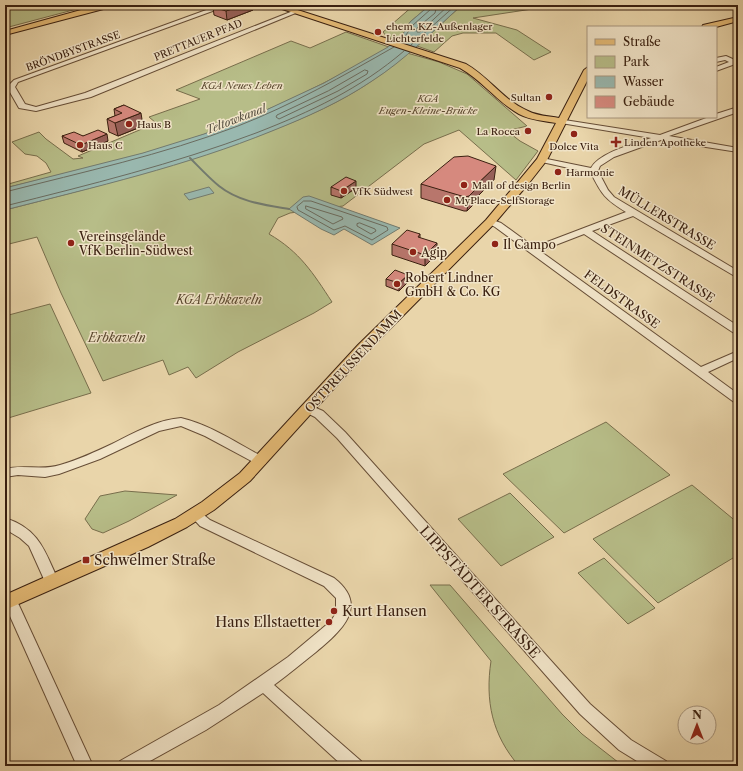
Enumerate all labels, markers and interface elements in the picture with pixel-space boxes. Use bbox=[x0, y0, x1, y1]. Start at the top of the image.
street label: PRETTAUER PFAD bbox=[152, 16, 244, 64]
place label: ehem. KZ-Außenlager Lichterfelde bbox=[386, 20, 493, 45]
legend bbox=[587, 26, 717, 118]
marker: ehem. KZ-Außenlager Lichterfelde bbox=[373, 27, 383, 37]
street label: BRÖNDBYSTRASSE bbox=[24, 28, 122, 74]
text: Straße bbox=[623, 34, 661, 49]
text: Park bbox=[623, 54, 650, 69]
text: Wasser bbox=[622, 74, 664, 89]
park label: KGA Neues Leben bbox=[200, 79, 283, 92]
place label: Sultan bbox=[511, 91, 542, 104]
park label: KGA Eugen-Kleine-Brücke bbox=[378, 92, 479, 117]
marker: Sultan bbox=[544, 92, 554, 102]
text: Gebäude bbox=[623, 94, 675, 109]
water label: Teltowkanal bbox=[204, 101, 269, 137]
place label: Haus B bbox=[137, 118, 171, 131]
marker: Haus B bbox=[124, 119, 134, 129]
place label: La Rocca bbox=[476, 125, 521, 138]
marker: La Rocca bbox=[523, 126, 533, 136]
marker: Dolce Vita bbox=[569, 129, 579, 139]
place label: Linden Apotheke bbox=[624, 136, 707, 149]
marker: Linden Apotheke bbox=[611, 137, 621, 147]
place label: Haus C bbox=[88, 139, 123, 152]
marker: Haus C bbox=[75, 140, 85, 150]
place label: Dolce Vita bbox=[549, 140, 599, 153]
place label: Harmonie bbox=[566, 166, 615, 179]
marker: Harmonie bbox=[553, 167, 563, 177]
place label: Mall of design Berlin bbox=[472, 179, 571, 192]
marker: Mall of design Berlin bbox=[459, 180, 469, 190]
street label: MÜLLERSTRASSE bbox=[616, 182, 719, 253]
place label: VfK Südwest bbox=[351, 185, 414, 198]
marker: VfK Südwest bbox=[339, 186, 349, 196]
place label: MyPlace-SelfStorage bbox=[455, 194, 555, 207]
marker: MyPlace-SelfStorage bbox=[442, 195, 452, 205]
street label: STEINMETZSTRASSE bbox=[598, 221, 718, 305]
place label: Vereinsgelände VfK Berlin-Südwest bbox=[78, 229, 193, 258]
place label: Il Campo bbox=[503, 237, 556, 252]
marker: Vereinsgelände VfK Berlin-Südwest bbox=[66, 238, 76, 248]
marker: Il Campo bbox=[490, 239, 500, 249]
place label: Agip bbox=[420, 245, 447, 260]
marker: Agip bbox=[408, 247, 418, 257]
street label: FELDSTRASSE bbox=[581, 266, 663, 332]
place label: Robert Lindner GmbH & Co. KG bbox=[405, 270, 501, 299]
marker: Robert Lindner GmbH & Co. KG bbox=[392, 279, 402, 289]
park label: KGA Erbkaveln bbox=[175, 292, 262, 307]
street label: OSTPREUSSENDAMM bbox=[301, 306, 405, 416]
park label: Erbkaveln bbox=[87, 330, 146, 345]
street label: LIPPSTÄDTER STRASSE bbox=[416, 522, 544, 662]
place label: Schwelmer Straße bbox=[94, 551, 216, 569]
marker: Schwelmer Straße bbox=[81, 555, 91, 565]
place label: Kurt Hansen bbox=[342, 602, 427, 620]
marker: Kurt Hansen bbox=[329, 606, 339, 616]
place label: Hans Ellstaetter bbox=[215, 613, 321, 631]
marker: Hans Ellstaetter bbox=[324, 617, 334, 627]
north arrow bbox=[677, 705, 717, 745]
text: N bbox=[692, 708, 702, 722]

